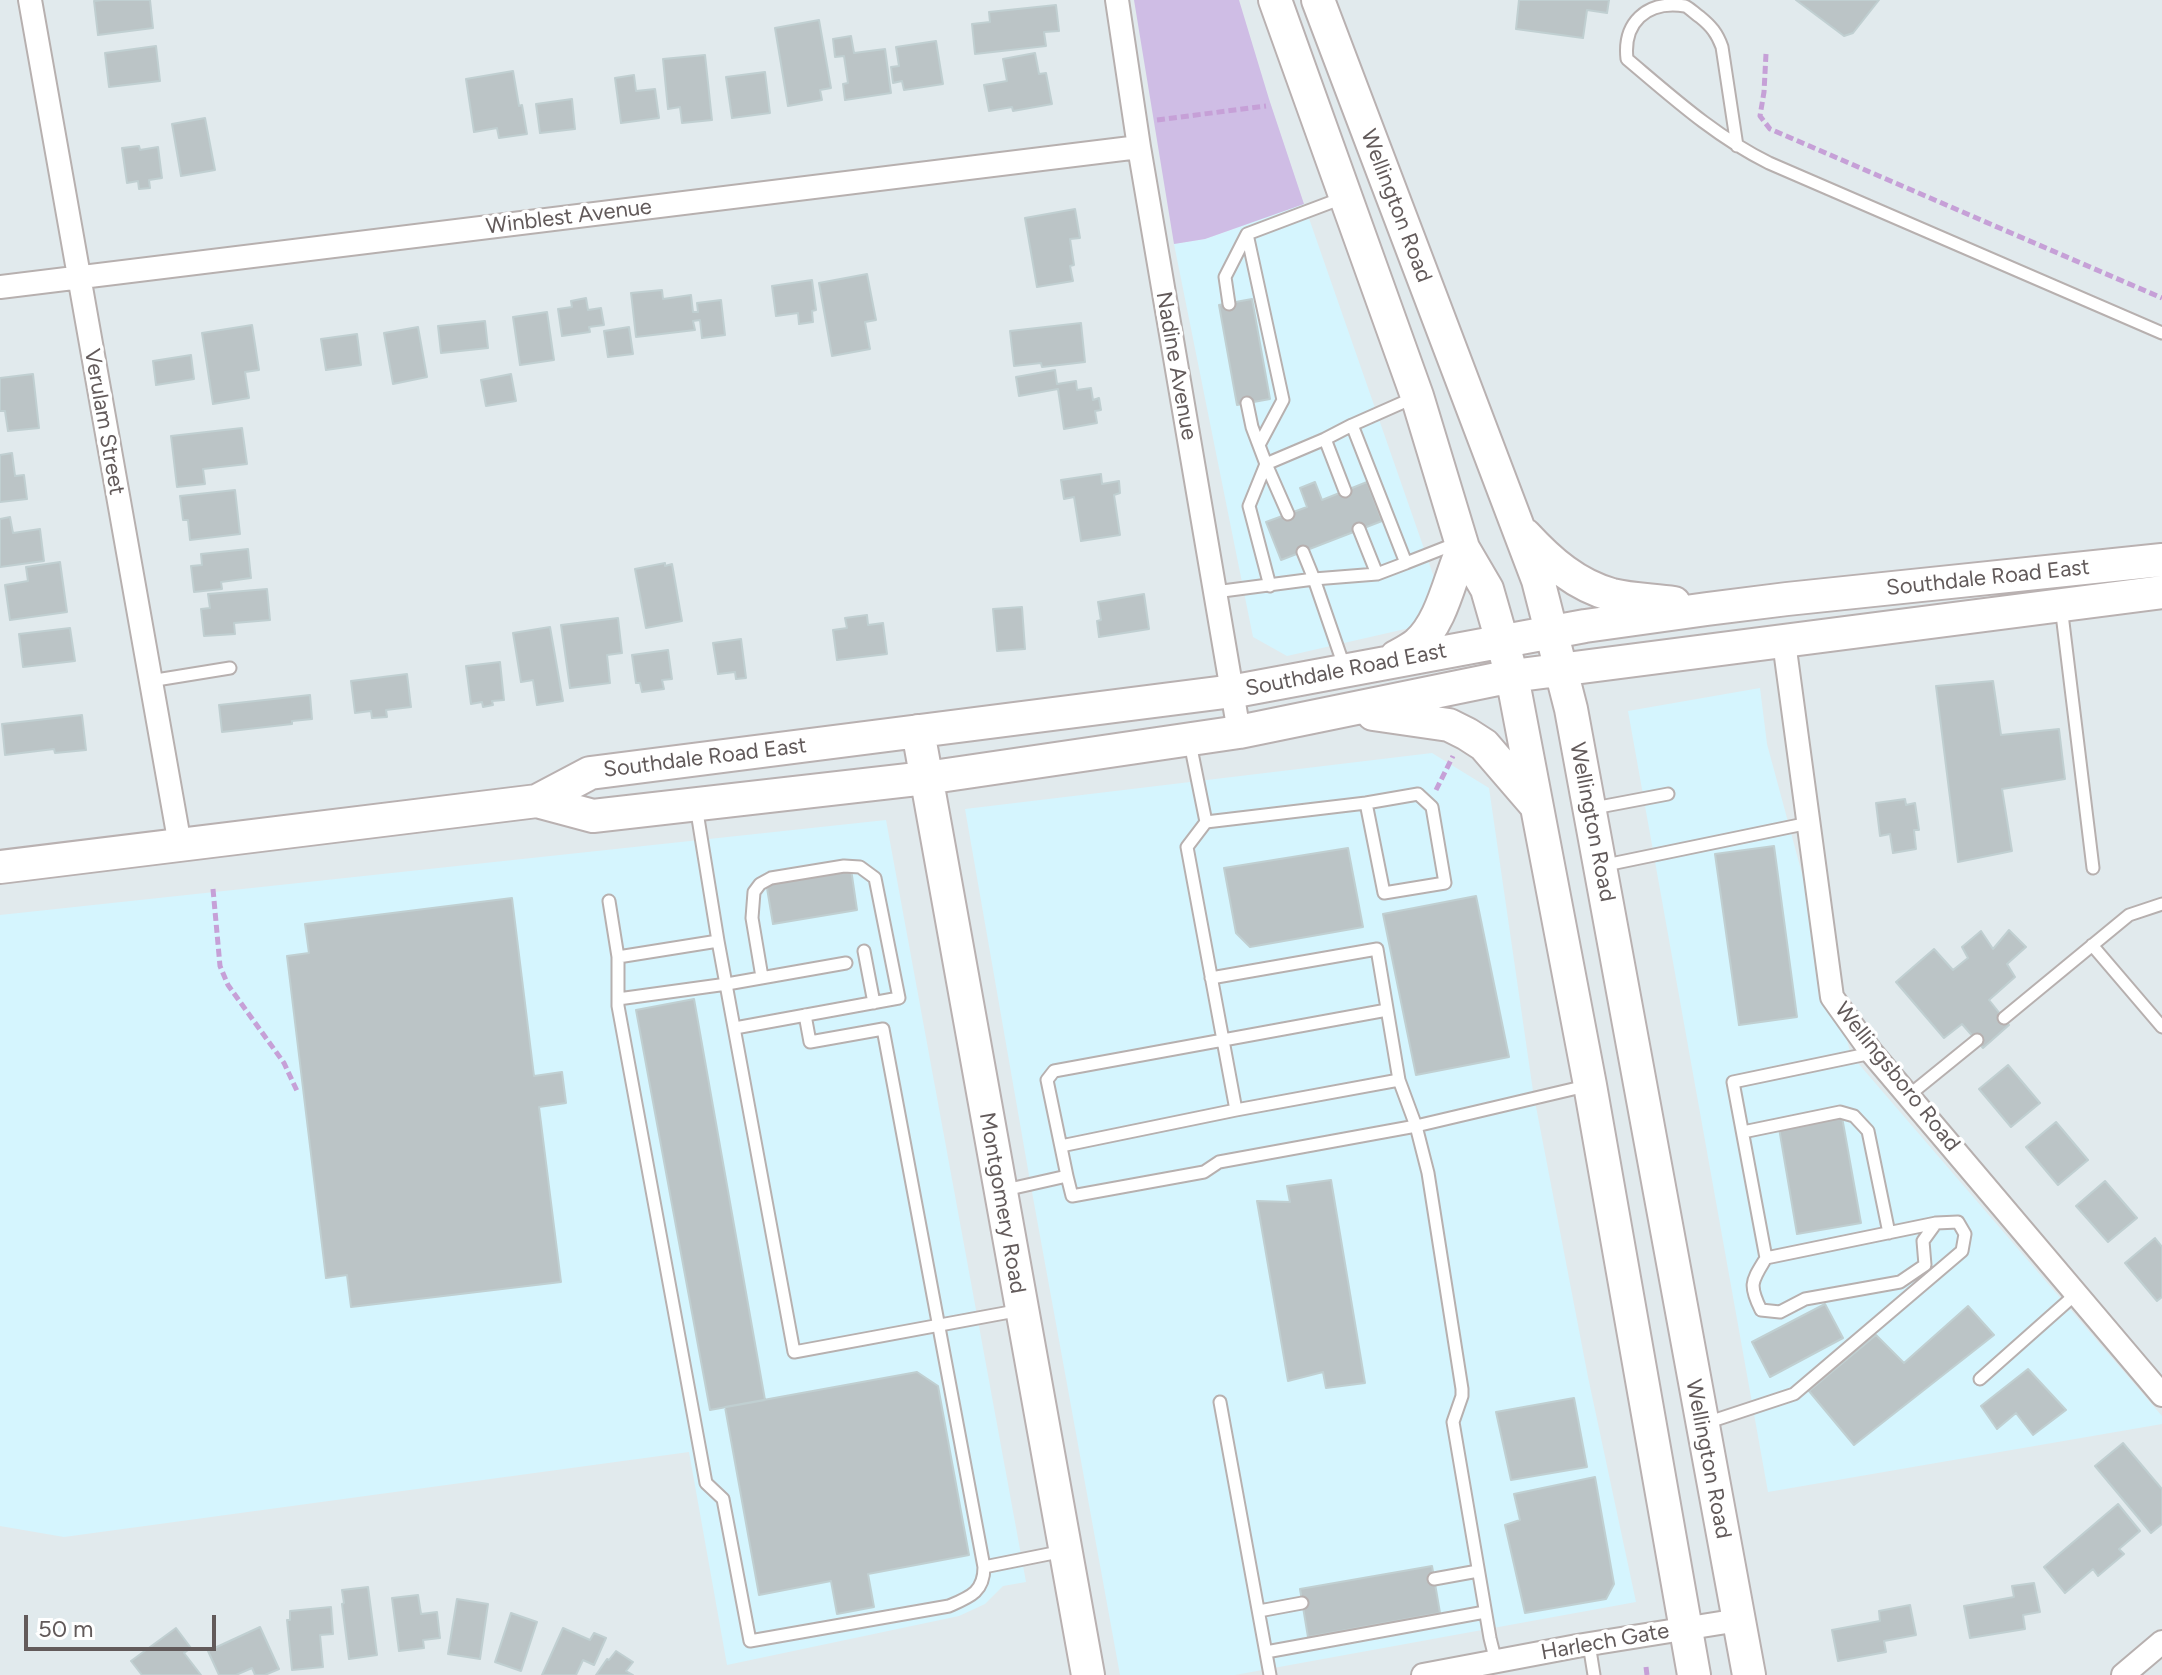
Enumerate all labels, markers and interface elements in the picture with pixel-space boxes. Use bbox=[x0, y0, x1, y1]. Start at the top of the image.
street label: Wellington Road bbox=[1355, 126, 1437, 286]
street label: Winblest Avenue bbox=[485, 194, 653, 240]
street label: Nadine Avenue bbox=[1150, 290, 1202, 442]
street label: Verulam Street bbox=[78, 347, 130, 497]
street label: Southdale Road East bbox=[1885, 554, 2091, 602]
street label: Southdale Road East bbox=[1243, 638, 1449, 702]
street label: Southdale Road East bbox=[602, 732, 808, 784]
street label: Wellington Road bbox=[1564, 740, 1620, 904]
street label: Wellingsboro Road bbox=[1829, 997, 1965, 1157]
street label: Montgomery Road bbox=[973, 1110, 1031, 1296]
street label: Wellington Road bbox=[1680, 1377, 1736, 1541]
scale bar bbox=[28, 1599, 220, 1649]
text: 50 m bbox=[38, 1614, 94, 1643]
street label: Harlech Gate bbox=[1539, 1618, 1671, 1666]

